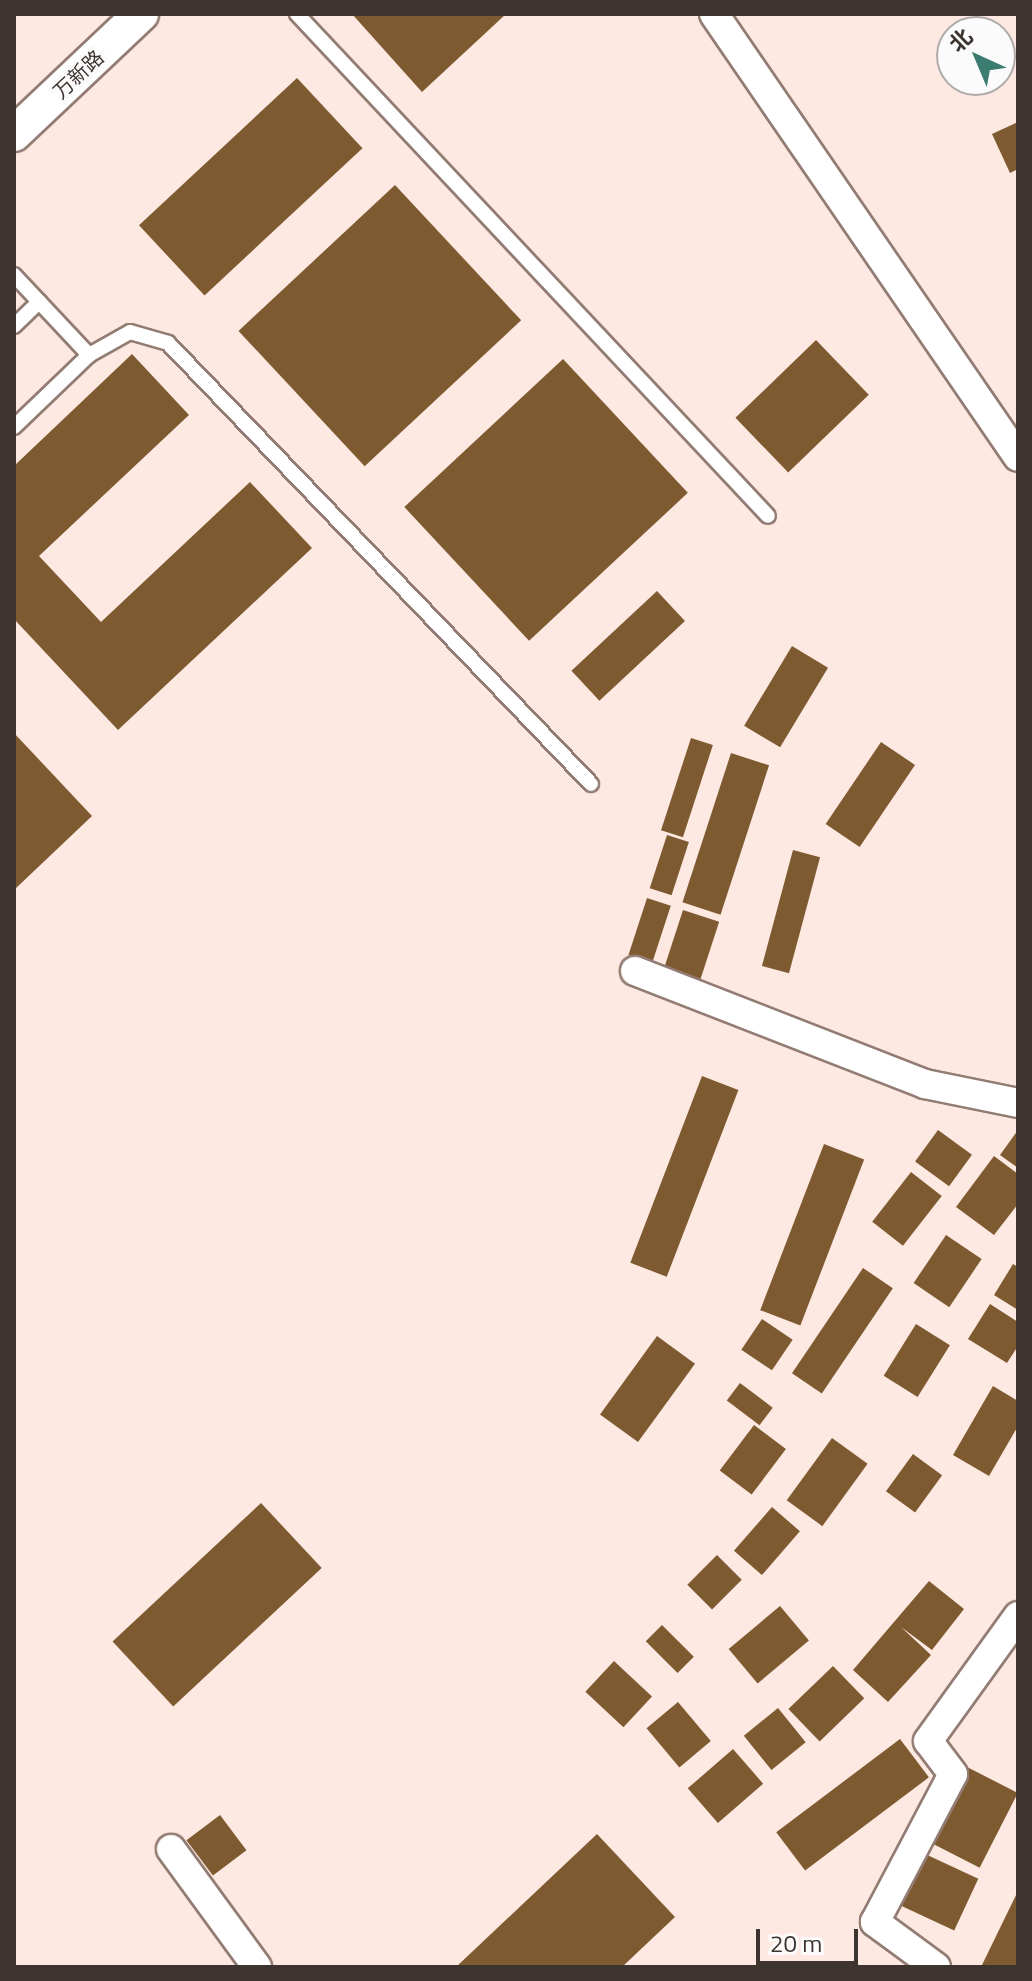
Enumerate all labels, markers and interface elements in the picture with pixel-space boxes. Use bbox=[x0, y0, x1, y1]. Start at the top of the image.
north arrow bbox=[936, 16, 1016, 96]
text: 北 bbox=[941, 20, 980, 60]
street label: 万新路 bbox=[48, 45, 108, 103]
scale bar bbox=[760, 1913, 862, 1963]
text: 20 m bbox=[770, 1925, 822, 1961]

